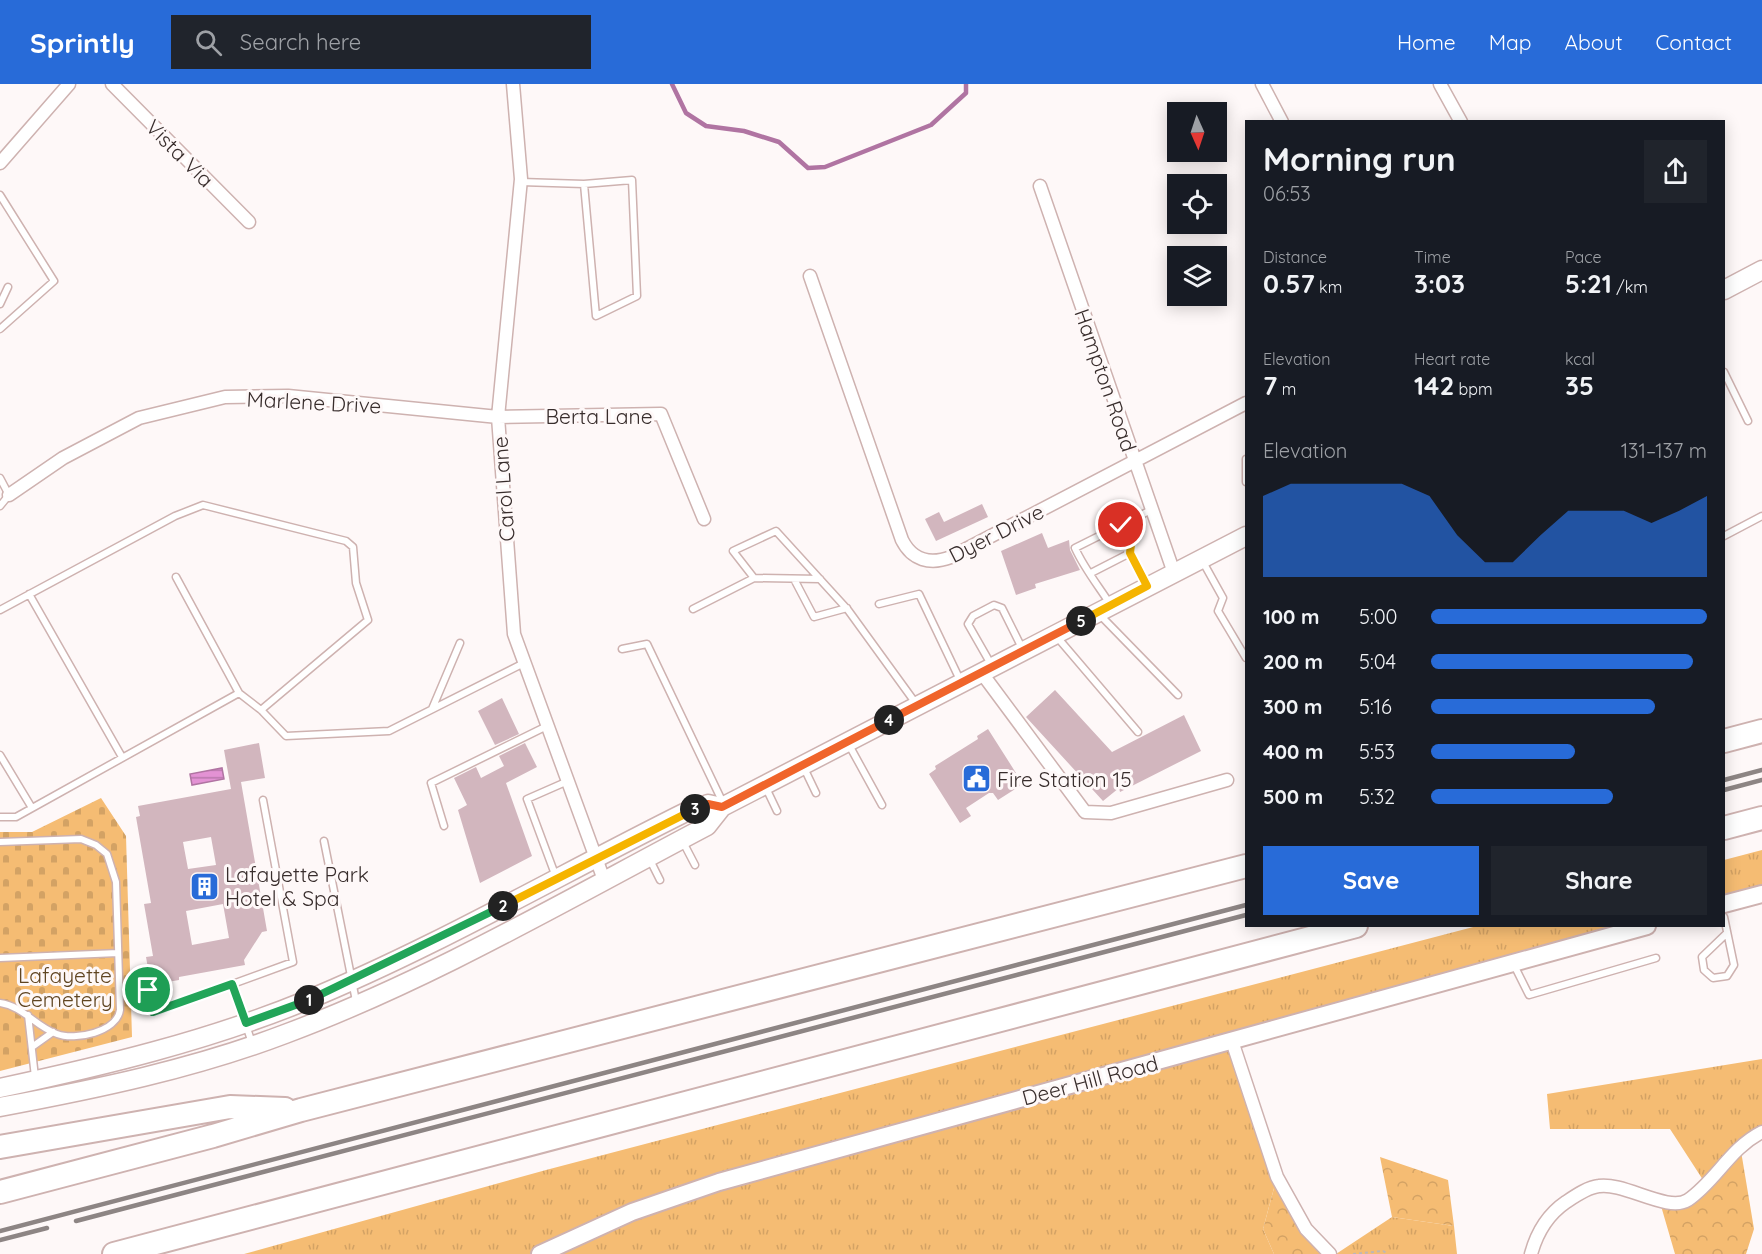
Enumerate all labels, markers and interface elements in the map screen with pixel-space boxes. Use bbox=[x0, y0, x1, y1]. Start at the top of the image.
search box bbox=[171, 15, 591, 69]
text: Sprintly bbox=[30, 25, 135, 60]
icon: search bbox=[192, 26, 225, 59]
text: Search here bbox=[240, 28, 361, 56]
text: Home bbox=[1397, 29, 1456, 55]
text: Map bbox=[1489, 29, 1532, 55]
text: About bbox=[1565, 29, 1623, 55]
text: Contact bbox=[1656, 29, 1732, 55]
north arrow bbox=[1167, 102, 1227, 162]
map controls bbox=[1167, 102, 1227, 306]
street label: Vista Via bbox=[141, 114, 219, 192]
text: Morning run bbox=[1263, 138, 1456, 179]
button: share bbox=[1644, 140, 1707, 203]
button: locate bbox=[1167, 174, 1227, 234]
text: 06:53 bbox=[1263, 181, 1311, 206]
button: layers bbox=[1167, 246, 1227, 306]
text: Distance bbox=[1263, 247, 1327, 267]
text: Time bbox=[1414, 247, 1451, 267]
text: Pace bbox=[1565, 247, 1601, 267]
text: 0.57 bbox=[1263, 267, 1315, 300]
text: 3:03 bbox=[1414, 267, 1465, 300]
text: 5:21 bbox=[1565, 267, 1612, 300]
text: km bbox=[1315, 277, 1342, 297]
text: /km bbox=[1612, 277, 1648, 297]
street label: Hampton Road bbox=[1069, 305, 1143, 455]
text: Elevation bbox=[1263, 349, 1330, 369]
text: Heart rate bbox=[1414, 349, 1490, 369]
text: kcal bbox=[1565, 349, 1595, 369]
text: 7 bbox=[1263, 369, 1277, 402]
text: 142 bbox=[1414, 369, 1454, 402]
text: 35 bbox=[1565, 369, 1594, 402]
text: m bbox=[1277, 379, 1296, 399]
text: bpm bbox=[1454, 379, 1493, 399]
street label: Marlene Drive bbox=[246, 385, 382, 419]
street label: Berta Lane bbox=[545, 403, 653, 429]
street label: Carol Lane bbox=[486, 436, 520, 542]
text: Elevation bbox=[1263, 438, 1347, 463]
text: 131–137 m bbox=[1621, 438, 1707, 463]
street label: Dyer Drive bbox=[944, 498, 1048, 568]
pin bbox=[1095, 499, 1146, 550]
icon: check bbox=[1104, 508, 1137, 541]
text: 100 m bbox=[1263, 604, 1319, 629]
text: 5:00 bbox=[1359, 604, 1397, 629]
pin: 5 bbox=[1066, 606, 1096, 636]
text: 5 bbox=[1076, 611, 1086, 631]
text: 200 m bbox=[1263, 649, 1323, 674]
text: 5:04 bbox=[1359, 649, 1396, 674]
text: 300 m bbox=[1263, 694, 1322, 719]
text: 5:16 bbox=[1359, 694, 1392, 719]
pin: 4 bbox=[874, 705, 904, 735]
text: 4 bbox=[884, 710, 894, 730]
text: 400 m bbox=[1263, 739, 1323, 764]
text: 5:53 bbox=[1359, 739, 1395, 764]
public building icon: Fire Station 15 bbox=[960, 763, 992, 795]
place label: Fire Station 15 bbox=[997, 766, 1132, 792]
text: 500 m bbox=[1263, 784, 1323, 809]
text: 5:32 bbox=[1359, 784, 1395, 809]
pin: 3 bbox=[680, 794, 710, 824]
text: 3 bbox=[691, 799, 699, 819]
button: Save bbox=[1263, 846, 1479, 915]
button: Share bbox=[1491, 846, 1707, 915]
place label: Lafayette Park Hotel & Spa bbox=[225, 861, 369, 911]
building icon: Lafayette Park Hotel & Spa bbox=[188, 870, 220, 902]
pin: 2 bbox=[488, 891, 518, 921]
text: 2 bbox=[498, 896, 508, 916]
park label: Lafayette Cemetery bbox=[17, 962, 113, 1012]
pin bbox=[122, 964, 173, 1015]
icon: arrive bbox=[131, 973, 164, 1006]
pin: 1 bbox=[294, 985, 324, 1015]
text: 1 bbox=[306, 990, 312, 1010]
street label: Deer Hill Road bbox=[1019, 1049, 1161, 1111]

